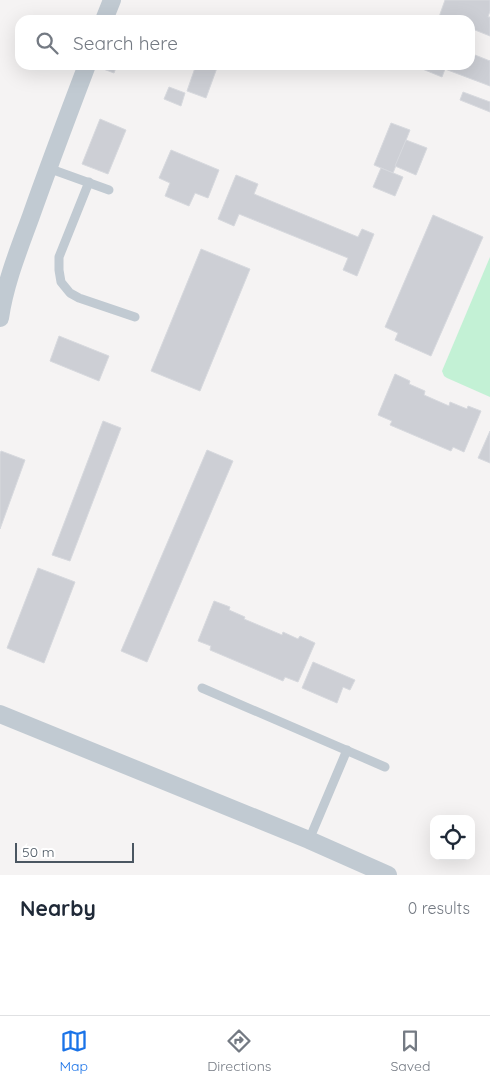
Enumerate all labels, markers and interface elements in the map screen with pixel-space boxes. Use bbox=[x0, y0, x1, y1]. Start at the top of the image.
search box bbox=[15, 15, 475, 70]
icon: search bbox=[33, 29, 61, 57]
text: Search here bbox=[73, 31, 178, 55]
map controls bbox=[430, 815, 475, 860]
button: locate bbox=[430, 815, 475, 860]
scale bar bbox=[15, 840, 134, 863]
text: 50 m bbox=[22, 843, 55, 861]
text: Nearby bbox=[20, 895, 96, 921]
text: 0 results bbox=[408, 898, 470, 918]
tab: Map bbox=[60, 1027, 88, 1075]
tab: Directions bbox=[207, 1027, 271, 1075]
tab: Saved bbox=[390, 1027, 430, 1075]

